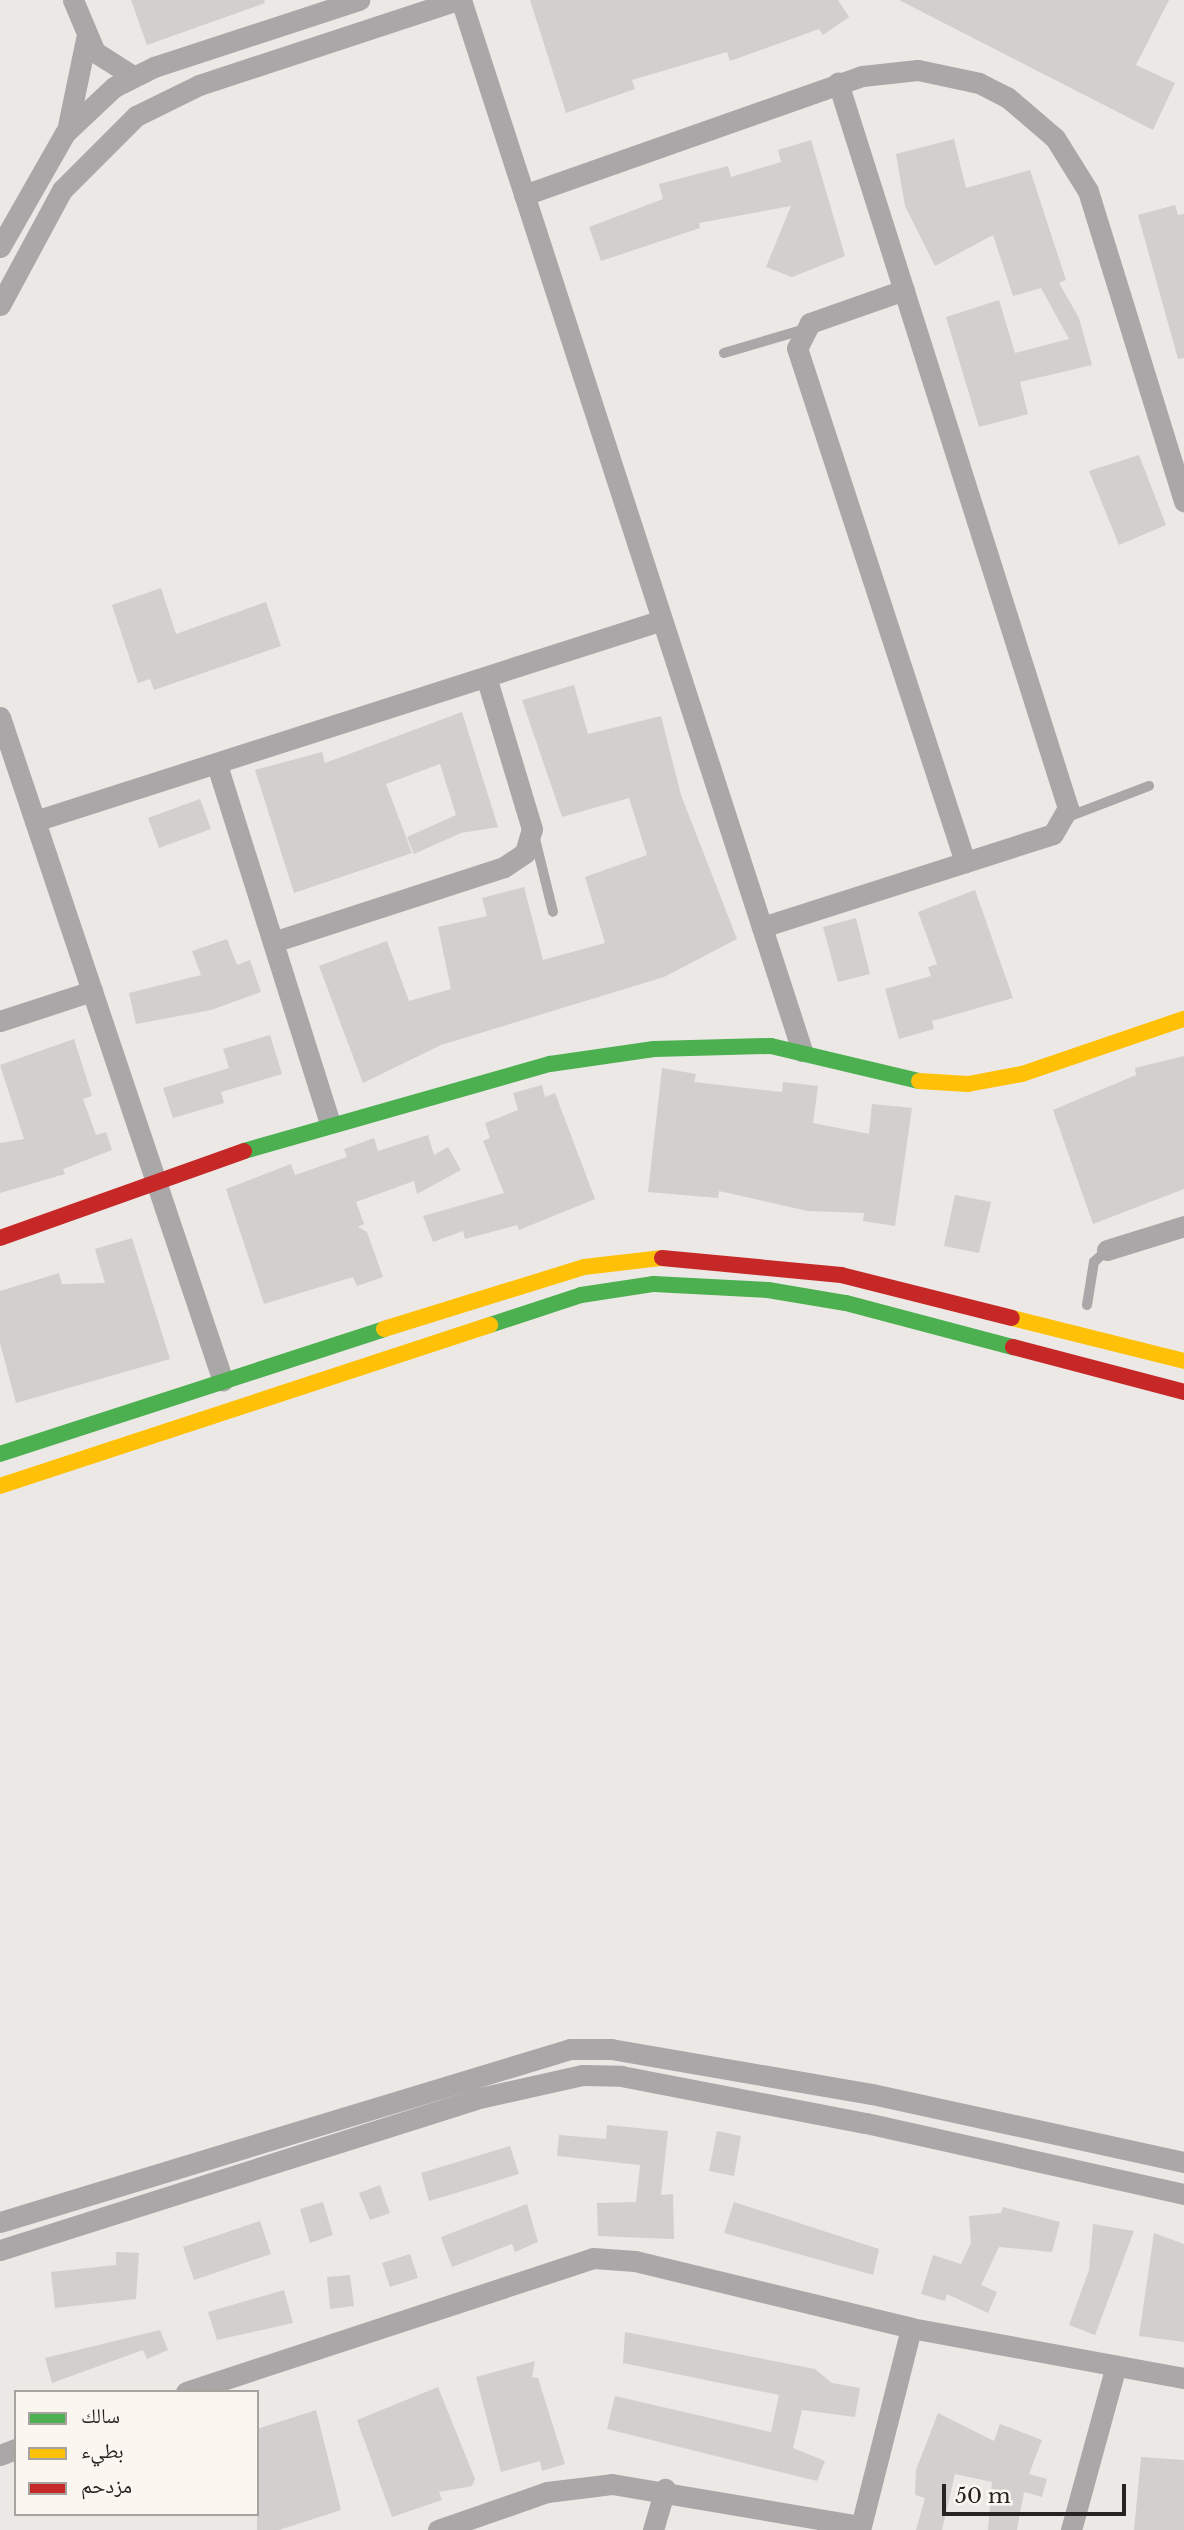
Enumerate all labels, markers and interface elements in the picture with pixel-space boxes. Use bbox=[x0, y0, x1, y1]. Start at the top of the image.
legend bbox=[14, 2390, 259, 2516]
text: سالك bbox=[81, 2403, 120, 2429]
text: بطيء bbox=[81, 2438, 124, 2464]
scale bar bbox=[946, 2470, 1130, 2514]
text: مزدحم bbox=[81, 2473, 132, 2499]
text: 50 m bbox=[955, 2483, 1010, 2509]

